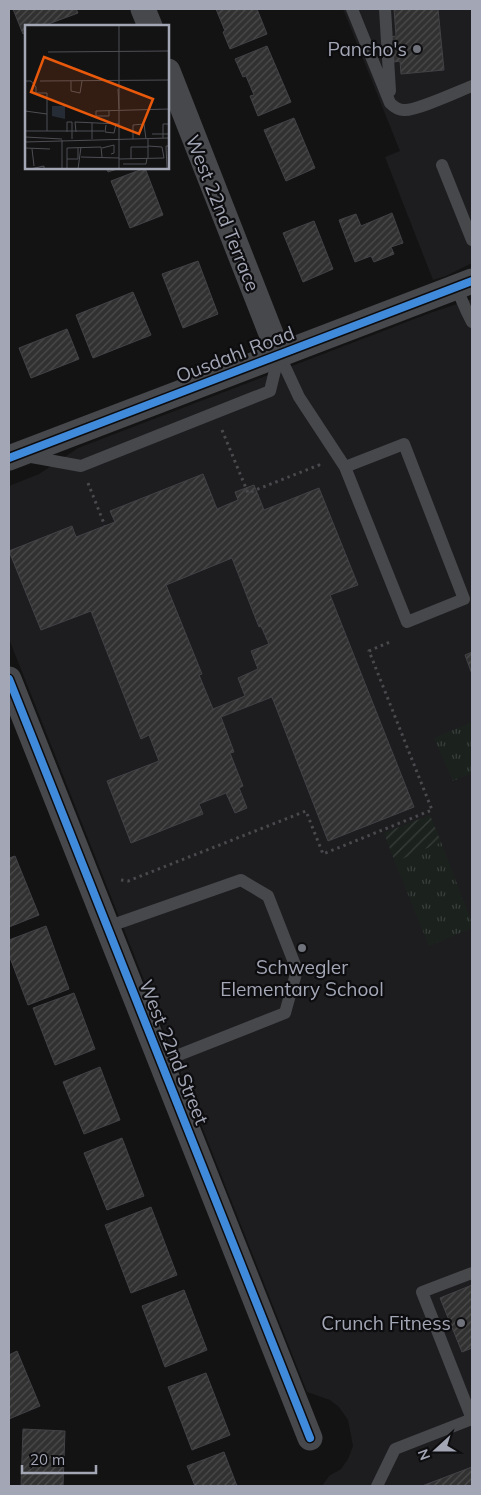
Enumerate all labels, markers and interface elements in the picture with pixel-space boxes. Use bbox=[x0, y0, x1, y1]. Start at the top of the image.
inset map bbox=[25, 25, 169, 169]
place label: Pancho's bbox=[328, 37, 407, 61]
marker: Pancho's bbox=[411, 43, 423, 55]
street label: West 22nd Terrace bbox=[181, 131, 265, 295]
street label: Ousdahl Road bbox=[172, 320, 298, 388]
marker: Schwegler Elementary School bbox=[296, 942, 308, 954]
place label: Schwegler Elementary School bbox=[220, 955, 384, 1001]
street label: West 22nd Street bbox=[134, 976, 214, 1128]
place label: Crunch Fitness bbox=[321, 1311, 451, 1335]
marker: Crunch Fitness bbox=[455, 1317, 467, 1329]
north arrow bbox=[411, 1425, 461, 1475]
scale bar bbox=[22, 1442, 96, 1474]
text: N bbox=[414, 1446, 434, 1463]
text: 20 m bbox=[30, 1450, 65, 1469]

